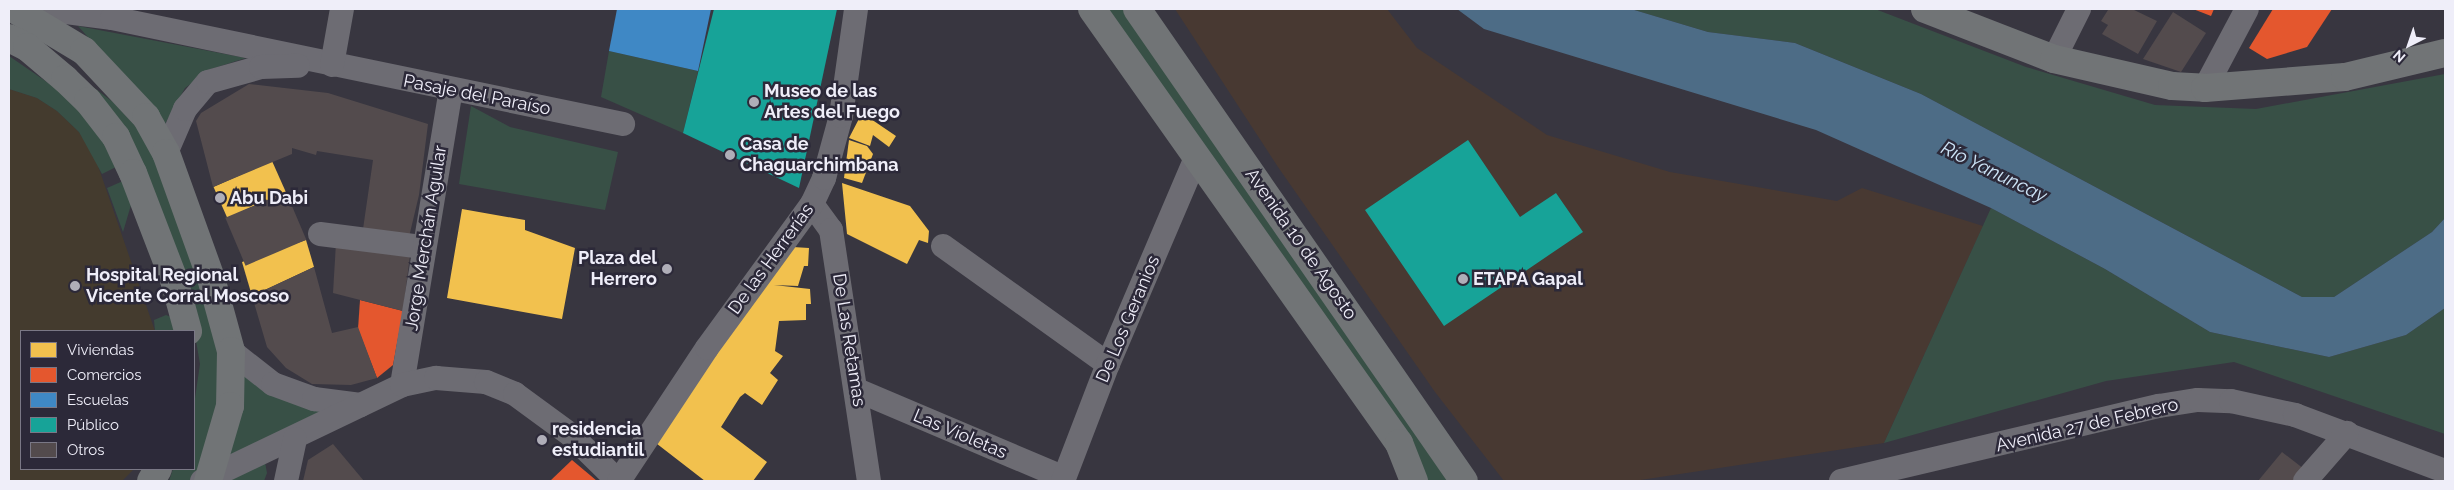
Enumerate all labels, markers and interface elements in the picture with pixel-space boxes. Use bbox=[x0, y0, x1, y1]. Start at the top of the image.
north arrow bbox=[2384, 20, 2434, 70]
text: N bbox=[2390, 47, 2408, 66]
street label: Pasaje del Paraíso bbox=[401, 70, 553, 120]
place label: Museo de las Artes del Fuego bbox=[764, 81, 900, 124]
marker: Museo de las Artes del Fuego bbox=[748, 96, 760, 108]
place label: Casa de Chaguarchimbana bbox=[740, 134, 899, 176]
water label: Río Yanuncay bbox=[1937, 136, 2051, 208]
street label: Jorge Merchán Aguilar bbox=[401, 144, 451, 332]
marker: Casa de Chaguarchimbana bbox=[724, 149, 736, 161]
street label: Avenida 10 de Agosto bbox=[1241, 164, 1361, 324]
place label: Abu Dabi bbox=[230, 187, 308, 209]
marker: Abu Dabi bbox=[214, 192, 226, 204]
street label: De las Herrerías bbox=[724, 200, 818, 318]
place label: Plaza del Herrero bbox=[578, 248, 657, 290]
street label: De Los Geranios bbox=[1092, 252, 1164, 386]
marker: Plaza del Herrero bbox=[661, 263, 673, 275]
place label: Hospital Regional Vicente Corral Moscoso bbox=[86, 265, 290, 308]
place label: ETAPA Gapal bbox=[1473, 268, 1583, 290]
street label: De Las Retamas bbox=[828, 272, 870, 408]
marker: ETAPA Gapal bbox=[1457, 273, 1469, 285]
marker: Hospital Regional Vicente Corral Moscoso bbox=[68, 279, 82, 293]
legend bbox=[20, 330, 195, 470]
text: Viviendas bbox=[67, 341, 134, 359]
text: Comercios bbox=[67, 366, 142, 384]
text: Escuelas bbox=[67, 391, 129, 409]
street label: Avenida 27 de Febrero bbox=[1994, 394, 2180, 456]
street label: Las Violetas bbox=[910, 404, 1010, 464]
text: Público bbox=[67, 416, 119, 434]
place label: residencia estudiantil bbox=[552, 419, 644, 462]
marker: residencia estudiantil bbox=[536, 434, 548, 446]
text: Otros bbox=[67, 441, 104, 459]

